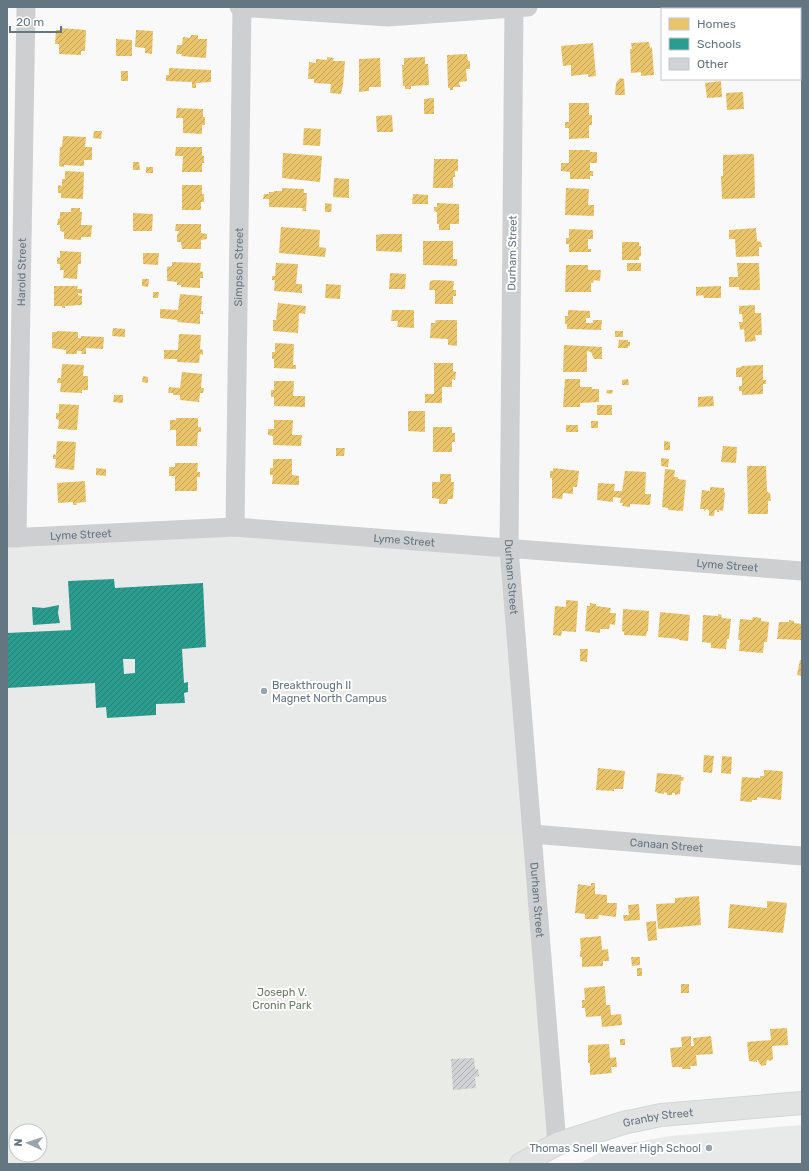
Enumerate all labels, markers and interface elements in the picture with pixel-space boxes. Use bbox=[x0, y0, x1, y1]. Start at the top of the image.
scale bar bbox=[10, 8, 61, 34]
legend bbox=[661, 8, 801, 80]
text: 20 m bbox=[16, 15, 44, 29]
text: Homes bbox=[697, 17, 736, 31]
text: Schools bbox=[697, 37, 741, 51]
text: Other bbox=[697, 57, 729, 71]
street label: Durham Street bbox=[505, 214, 520, 291]
street label: Simpson Street bbox=[232, 227, 246, 307]
street label: Harold Street bbox=[15, 237, 29, 306]
street label: Lyme Street bbox=[50, 527, 113, 543]
street label: Lyme Street bbox=[373, 532, 436, 550]
street label: Durham Street bbox=[502, 539, 520, 616]
street label: Lyme Street bbox=[696, 557, 759, 575]
place label: Breakthrough II Magnet North Campus bbox=[272, 679, 387, 705]
marker: Breakthrough II Magnet North Campus bbox=[259, 686, 269, 696]
street label: Canaan Street bbox=[629, 836, 704, 855]
street label: Durham Street bbox=[527, 862, 546, 939]
park label: Joseph V. Cronin Park bbox=[252, 986, 312, 1012]
street label: Granby Street bbox=[622, 1106, 694, 1130]
north arrow bbox=[8, 1123, 48, 1163]
text: N bbox=[12, 1138, 25, 1147]
place label: Thomas Snell Weaver High School bbox=[529, 1142, 701, 1155]
marker: Thomas Snell Weaver High School bbox=[704, 1143, 714, 1153]

